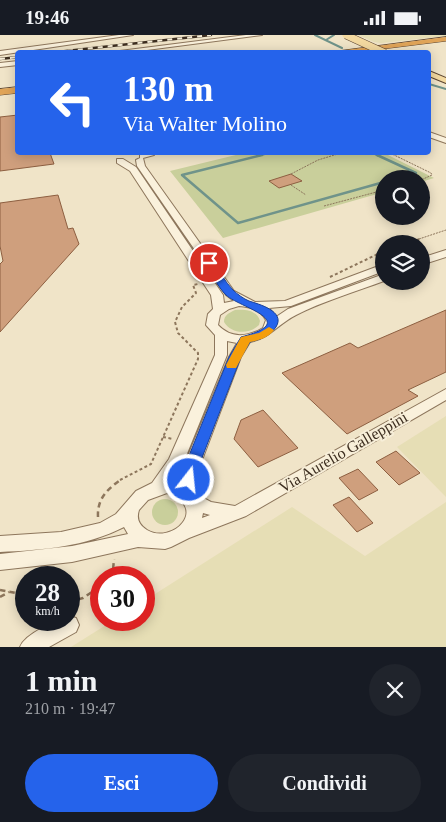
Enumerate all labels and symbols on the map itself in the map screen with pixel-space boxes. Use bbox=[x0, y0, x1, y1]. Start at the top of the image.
pin bbox=[188, 242, 230, 284]
street label: Via Aurelio Galleppini bbox=[276, 408, 411, 497]
position arrow bbox=[162, 453, 214, 505]
speed limit sign: 30 bbox=[90, 566, 155, 631]

